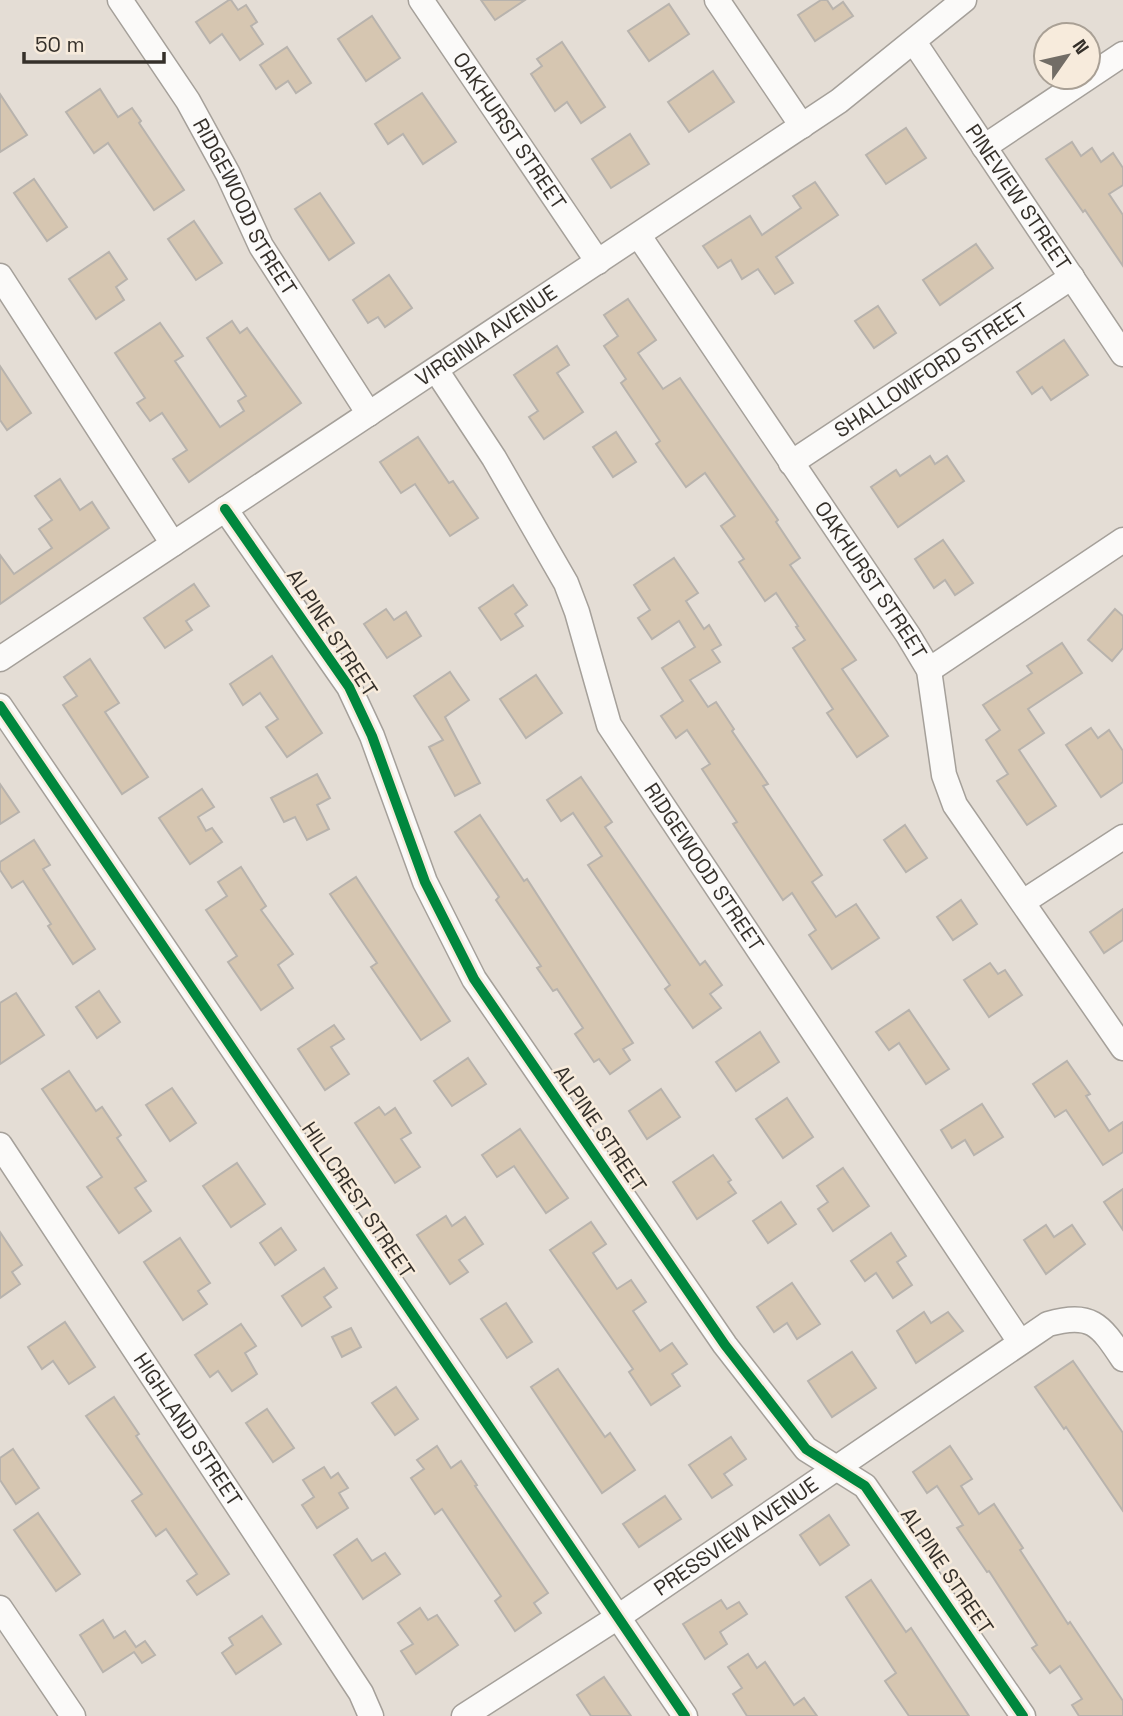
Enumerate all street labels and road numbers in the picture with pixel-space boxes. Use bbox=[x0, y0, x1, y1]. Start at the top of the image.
street label: OAKHURST STREET bbox=[447, 47, 573, 215]
street label: RIDGEWOOD STREET bbox=[187, 113, 303, 300]
street label: PINEVIEW STREET bbox=[960, 119, 1077, 276]
street label: VIRGINIA AVENUE bbox=[410, 278, 562, 392]
street label: SHALLOWFORD STREET bbox=[829, 296, 1033, 444]
street label: OAKHURST STREET bbox=[809, 496, 933, 664]
street label: ALPINE STREET bbox=[281, 564, 384, 702]
street label: RIDGEWOOD STREET bbox=[638, 777, 770, 956]
street label: ALPINE STREET bbox=[548, 1060, 653, 1197]
street label: HILLCREST STREET bbox=[296, 1116, 421, 1283]
street label: HIGHLAND STREET bbox=[128, 1348, 248, 1511]
street label: PRESSVIEW AVENUE bbox=[648, 1471, 823, 1602]
street label: ALPINE STREET bbox=[895, 1502, 1000, 1639]

